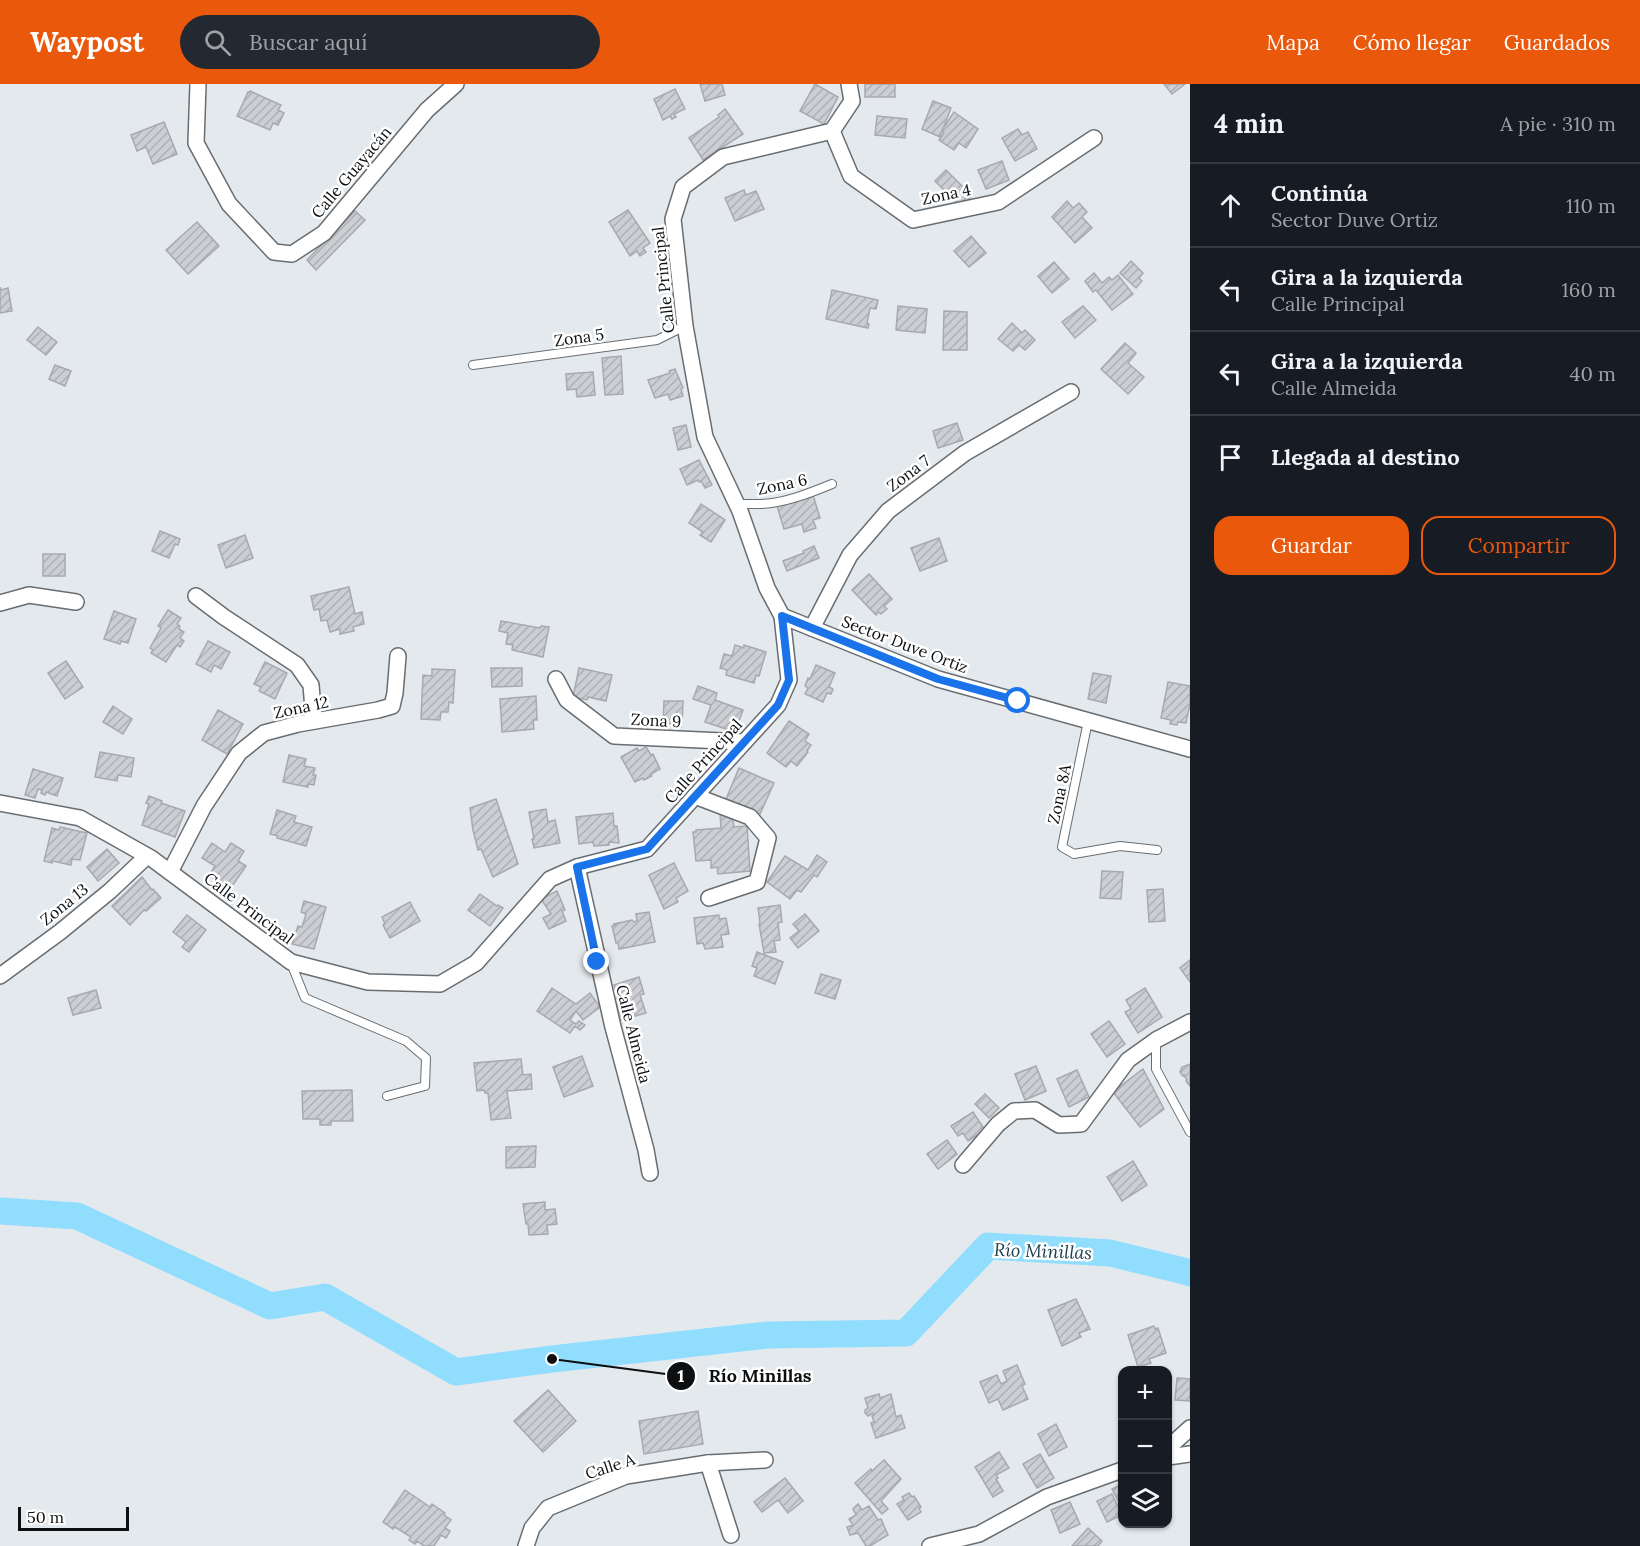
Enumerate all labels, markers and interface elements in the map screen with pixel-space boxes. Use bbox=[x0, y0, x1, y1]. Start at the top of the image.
search box bbox=[180, 15, 600, 69]
text: Waypost bbox=[30, 24, 144, 60]
icon: search bbox=[201, 26, 234, 59]
text: Buscar aquí bbox=[249, 28, 367, 56]
text: Mapa bbox=[1266, 29, 1320, 56]
text: Cómo llegar bbox=[1353, 29, 1471, 56]
text: Guardados bbox=[1504, 29, 1610, 56]
text: 4 min bbox=[1214, 107, 1284, 140]
text: A pie · 310 m bbox=[1500, 111, 1616, 136]
street label: Calle Guayacán bbox=[307, 122, 395, 222]
street label: Zona 4 bbox=[919, 179, 973, 209]
text: Continúa bbox=[1271, 179, 1368, 207]
icon: ahead bbox=[1214, 189, 1247, 222]
text: 110 m bbox=[1566, 193, 1616, 218]
text: Sector Duve Ortiz bbox=[1271, 207, 1438, 232]
street label: Calle Principal bbox=[647, 226, 679, 334]
text: Gira a la izquierda bbox=[1271, 263, 1463, 291]
icon: left bbox=[1214, 273, 1247, 306]
text: 160 m bbox=[1562, 277, 1616, 302]
text: Calle Principal bbox=[1271, 291, 1405, 316]
street label: Zona 5 bbox=[553, 324, 605, 350]
text: Gira a la izquierda bbox=[1271, 347, 1463, 375]
icon: left bbox=[1214, 357, 1247, 390]
text: 40 m bbox=[1570, 361, 1616, 386]
text: Calle Almeida bbox=[1271, 375, 1397, 400]
icon: arrive bbox=[1214, 441, 1247, 474]
text: Llegada al destino bbox=[1271, 443, 1460, 471]
street label: Zona 7 bbox=[883, 450, 934, 496]
street label: Zona 6 bbox=[755, 469, 809, 499]
button: Guardar bbox=[1214, 516, 1409, 575]
button: Compartir bbox=[1421, 516, 1616, 575]
street label: Sector Duve Ortiz bbox=[839, 611, 971, 677]
route start bbox=[1004, 687, 1030, 713]
street label: Zona 12 bbox=[272, 691, 330, 723]
street label: Zona 9 bbox=[630, 709, 682, 731]
street label: Calle Principal bbox=[660, 715, 746, 807]
street label: Zona 8A bbox=[1043, 761, 1075, 826]
street label: Calle Principal bbox=[200, 868, 298, 948]
street label: Zona 13 bbox=[36, 879, 92, 929]
route end bbox=[583, 948, 609, 974]
street label: Calle Almeida bbox=[612, 983, 656, 1085]
water label: Río Minillas bbox=[994, 1238, 1092, 1264]
callout: Río Minillas bbox=[666, 1358, 823, 1394]
text: 1 bbox=[677, 1364, 685, 1387]
text: Río Minillas bbox=[708, 1364, 812, 1387]
map controls bbox=[1118, 1366, 1172, 1528]
button: + bbox=[1118, 1366, 1172, 1420]
button: − bbox=[1118, 1420, 1172, 1474]
street label: Calle A bbox=[583, 1448, 638, 1483]
button: layers bbox=[1118, 1474, 1172, 1528]
scale bar bbox=[18, 1504, 129, 1532]
text: 50 m bbox=[27, 1507, 64, 1527]

